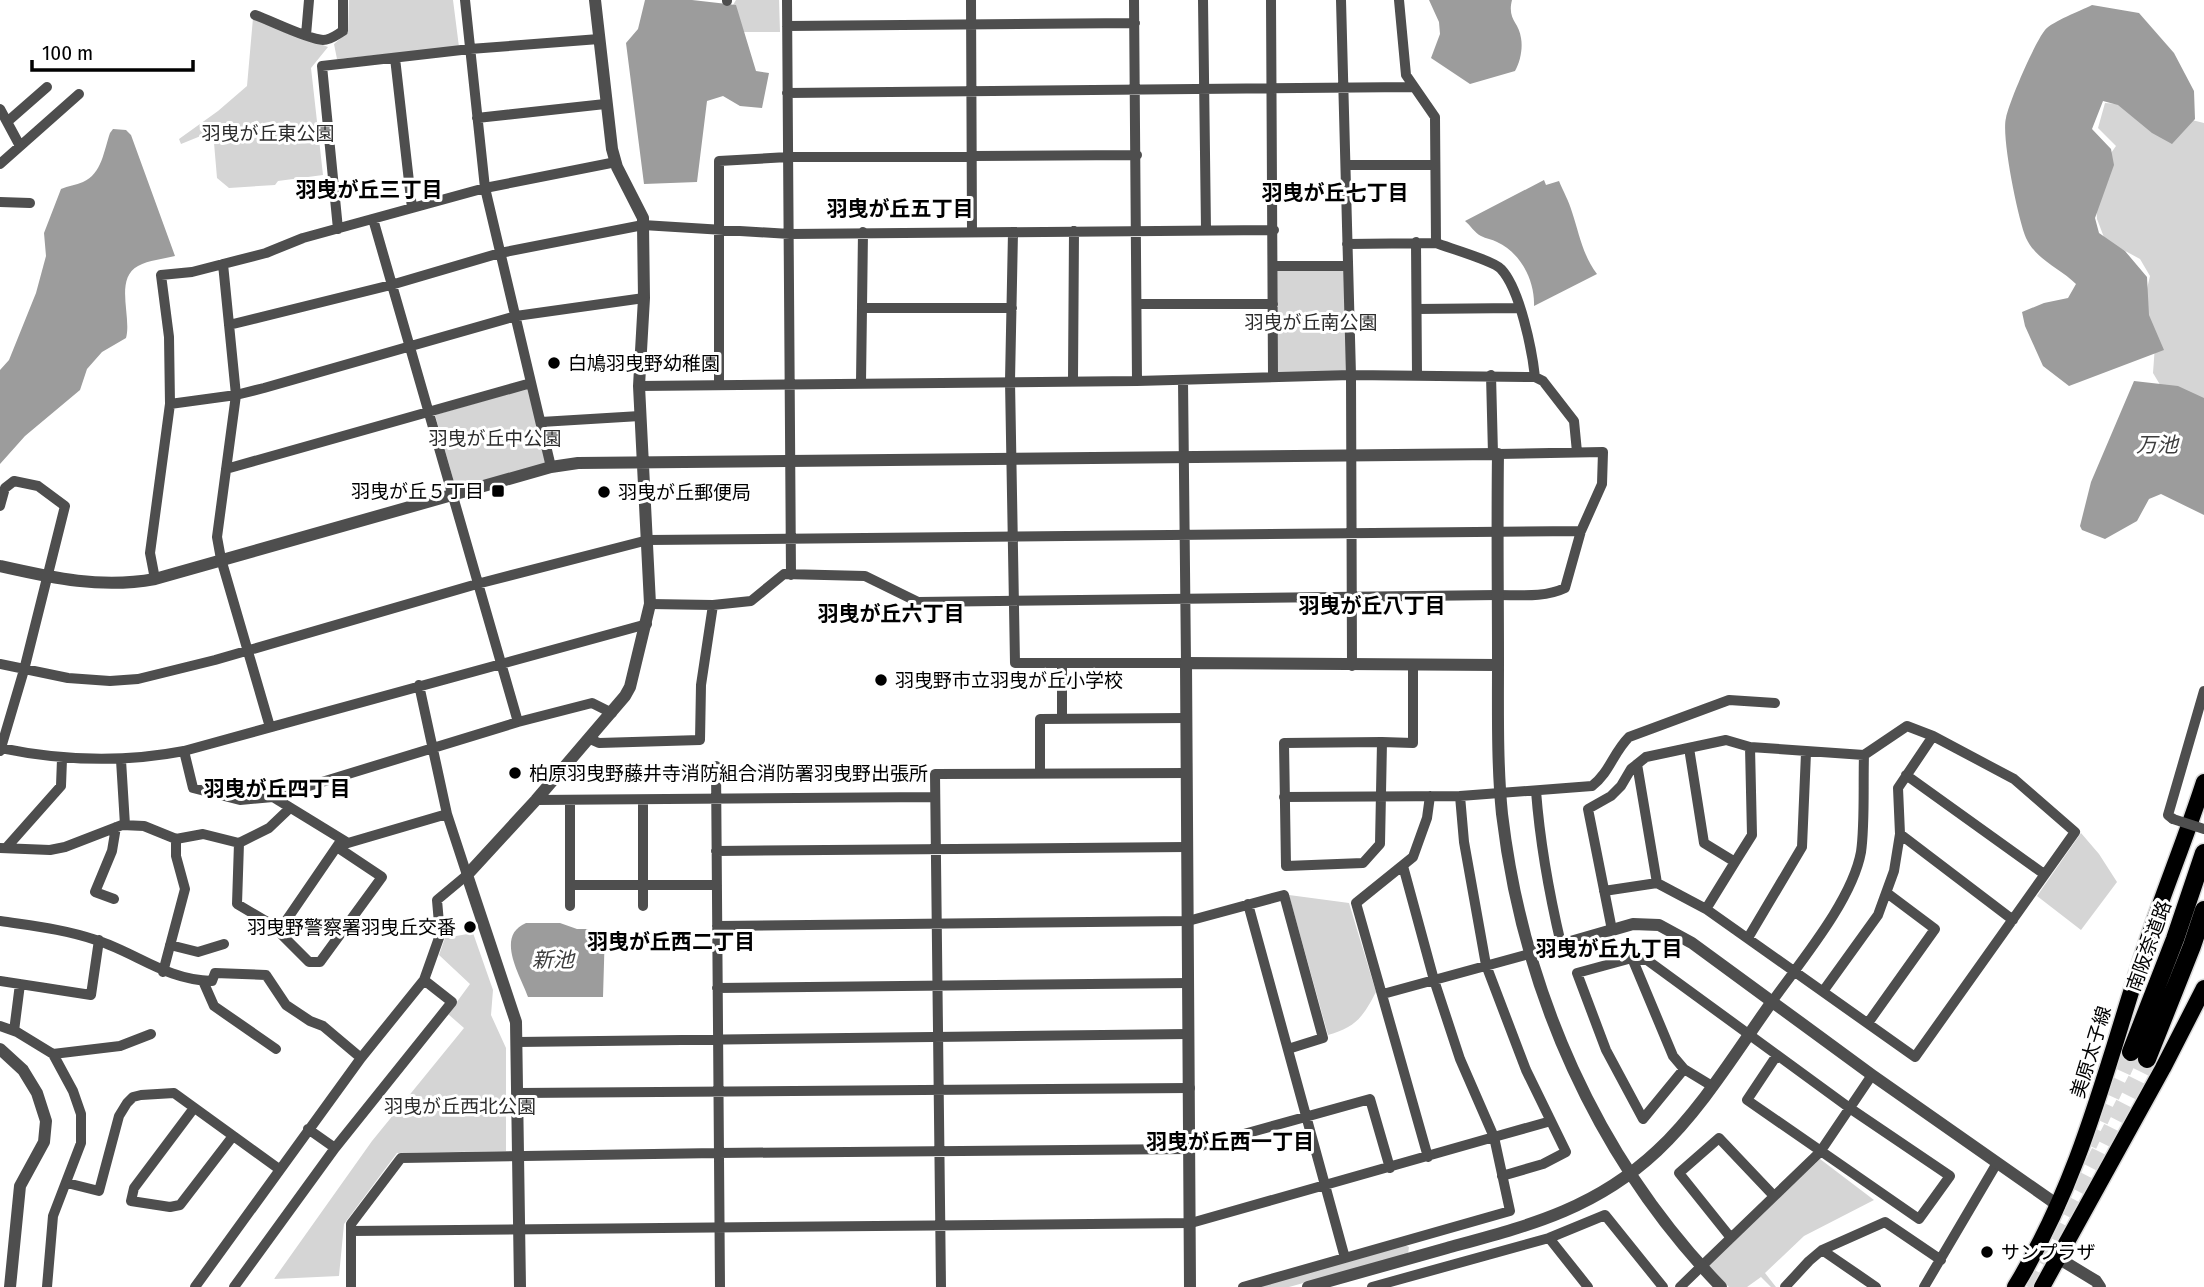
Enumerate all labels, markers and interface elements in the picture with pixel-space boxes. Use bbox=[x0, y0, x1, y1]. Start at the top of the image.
scale bar bbox=[32, 28, 192, 72]
text: 100 m bbox=[42, 40, 93, 66]
park label: 羽曳が丘東公園 bbox=[201, 122, 335, 145]
district label: 羽曳が丘三丁目 bbox=[296, 177, 443, 203]
district label: 羽曳が丘七丁目 bbox=[1262, 180, 1409, 206]
district label: 羽曳が丘五丁目 bbox=[827, 196, 974, 222]
park label: 羽曳が丘南公園 bbox=[1244, 311, 1378, 334]
place label: 白鳩羽曳野幼稚園 bbox=[568, 352, 720, 375]
marker: 白鳩羽曳野幼稚園 bbox=[546, 355, 562, 371]
park label: 羽曳が丘中公園 bbox=[428, 427, 562, 450]
water label: 万池 bbox=[2136, 432, 2180, 458]
place label: 羽曳が丘５丁目 bbox=[351, 480, 484, 503]
place label: 羽曳が丘郵便局 bbox=[618, 481, 751, 504]
marker: 羽曳が丘５丁目 bbox=[490, 483, 506, 499]
marker: 羽曳が丘郵便局 bbox=[596, 484, 612, 500]
district label: 羽曳が丘八丁目 bbox=[1299, 593, 1446, 619]
district label: 羽曳が丘六丁目 bbox=[818, 601, 965, 627]
place label: 羽曳野市立羽曳が丘小学校 bbox=[895, 669, 1123, 692]
marker: 羽曳野市立羽曳が丘小学校 bbox=[873, 672, 889, 688]
place label: 柏原羽曳野藤井寺消防組合消防署羽曳野出張所 bbox=[529, 762, 928, 785]
marker: 柏原羽曳野藤井寺消防組合消防署羽曳野出張所 bbox=[507, 765, 523, 781]
district label: 羽曳が丘四丁目 bbox=[204, 776, 351, 802]
street label: 南阪奈道路 bbox=[2122, 897, 2176, 995]
place label: 羽曳野警察署羽曳丘交番 bbox=[247, 916, 456, 939]
marker: 羽曳野警察署羽曳丘交番 bbox=[462, 919, 478, 935]
district label: 羽曳が丘西二丁目 bbox=[587, 929, 755, 955]
district label: 羽曳が丘九丁目 bbox=[1536, 936, 1683, 962]
water label: 新池 bbox=[532, 947, 576, 973]
street label: 美原太子線 bbox=[2066, 1003, 2116, 1101]
park label: 羽曳が丘西北公園 bbox=[384, 1095, 536, 1118]
district label: 羽曳が丘西一丁目 bbox=[1146, 1129, 1314, 1155]
place label: サンプラザ bbox=[2001, 1241, 2095, 1264]
marker: サンプラザ bbox=[1979, 1244, 1995, 1260]

